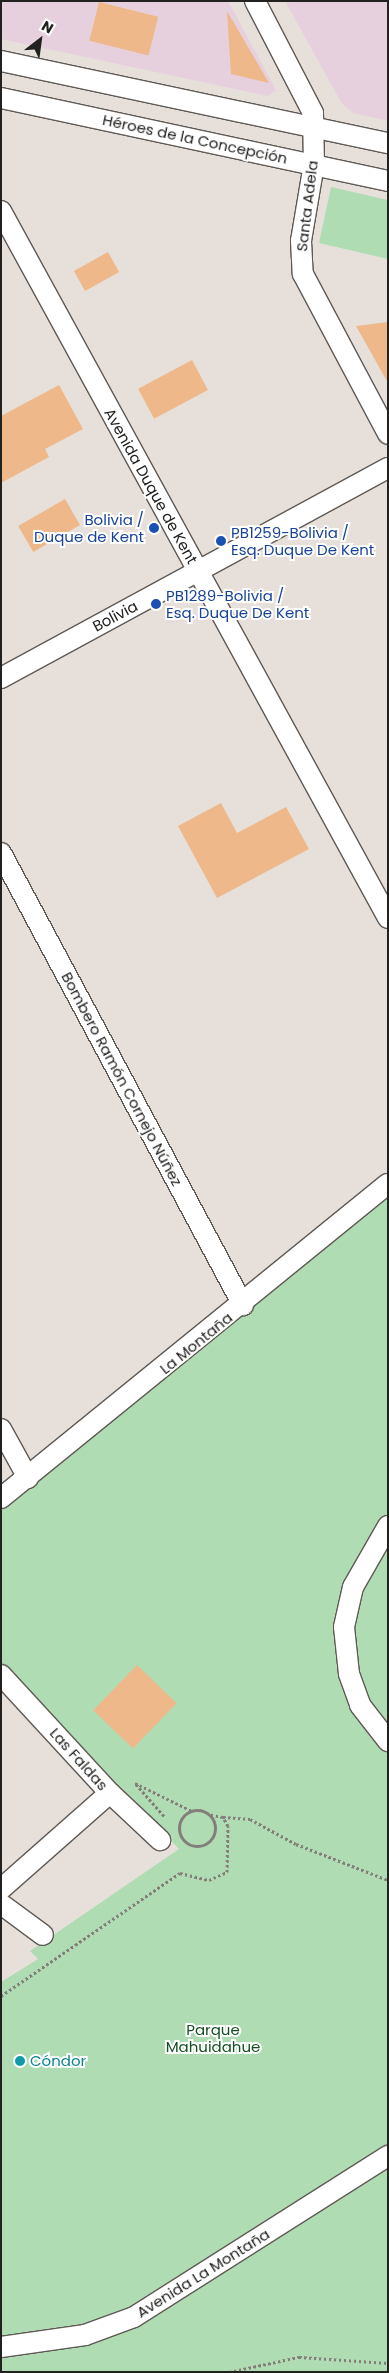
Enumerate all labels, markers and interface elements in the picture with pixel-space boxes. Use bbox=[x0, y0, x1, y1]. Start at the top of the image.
north arrow bbox=[15, 15, 65, 65]
text: N bbox=[38, 16, 57, 38]
street label: Héroes de la Concepción bbox=[101, 111, 289, 167]
street label: Santa Adela bbox=[292, 159, 322, 253]
street label: Avenida Duque de Kent bbox=[101, 405, 201, 567]
place label: Bolivia / Duque de Kent bbox=[34, 510, 144, 545]
marker: Bolivia / Duque de Kent bbox=[148, 522, 160, 534]
place label: PB1259-Bolivia / Esq. Duque De Kent bbox=[231, 523, 374, 558]
marker: PB1259-Bolivia / Esq. Duque De Kent bbox=[215, 535, 227, 547]
place label: PB1289-Bolivia / Esq. Duque De Kent bbox=[166, 586, 309, 621]
street label: Bolivia bbox=[89, 597, 141, 635]
marker: PB1289-Bolivia / Esq. Duque De Kent bbox=[150, 598, 162, 610]
street label: Bombero Ramón Cornejo Núñez bbox=[58, 969, 186, 1189]
street label: La Montaña bbox=[156, 1308, 236, 1378]
street label: Las Faldas bbox=[46, 1724, 112, 1794]
park label: Parque Mahuidahue bbox=[166, 2020, 260, 2055]
place label: Cóndor bbox=[30, 2052, 86, 2070]
marker: Cóndor bbox=[14, 2055, 26, 2067]
street label: Avenida La Montaña bbox=[133, 2225, 273, 2321]

